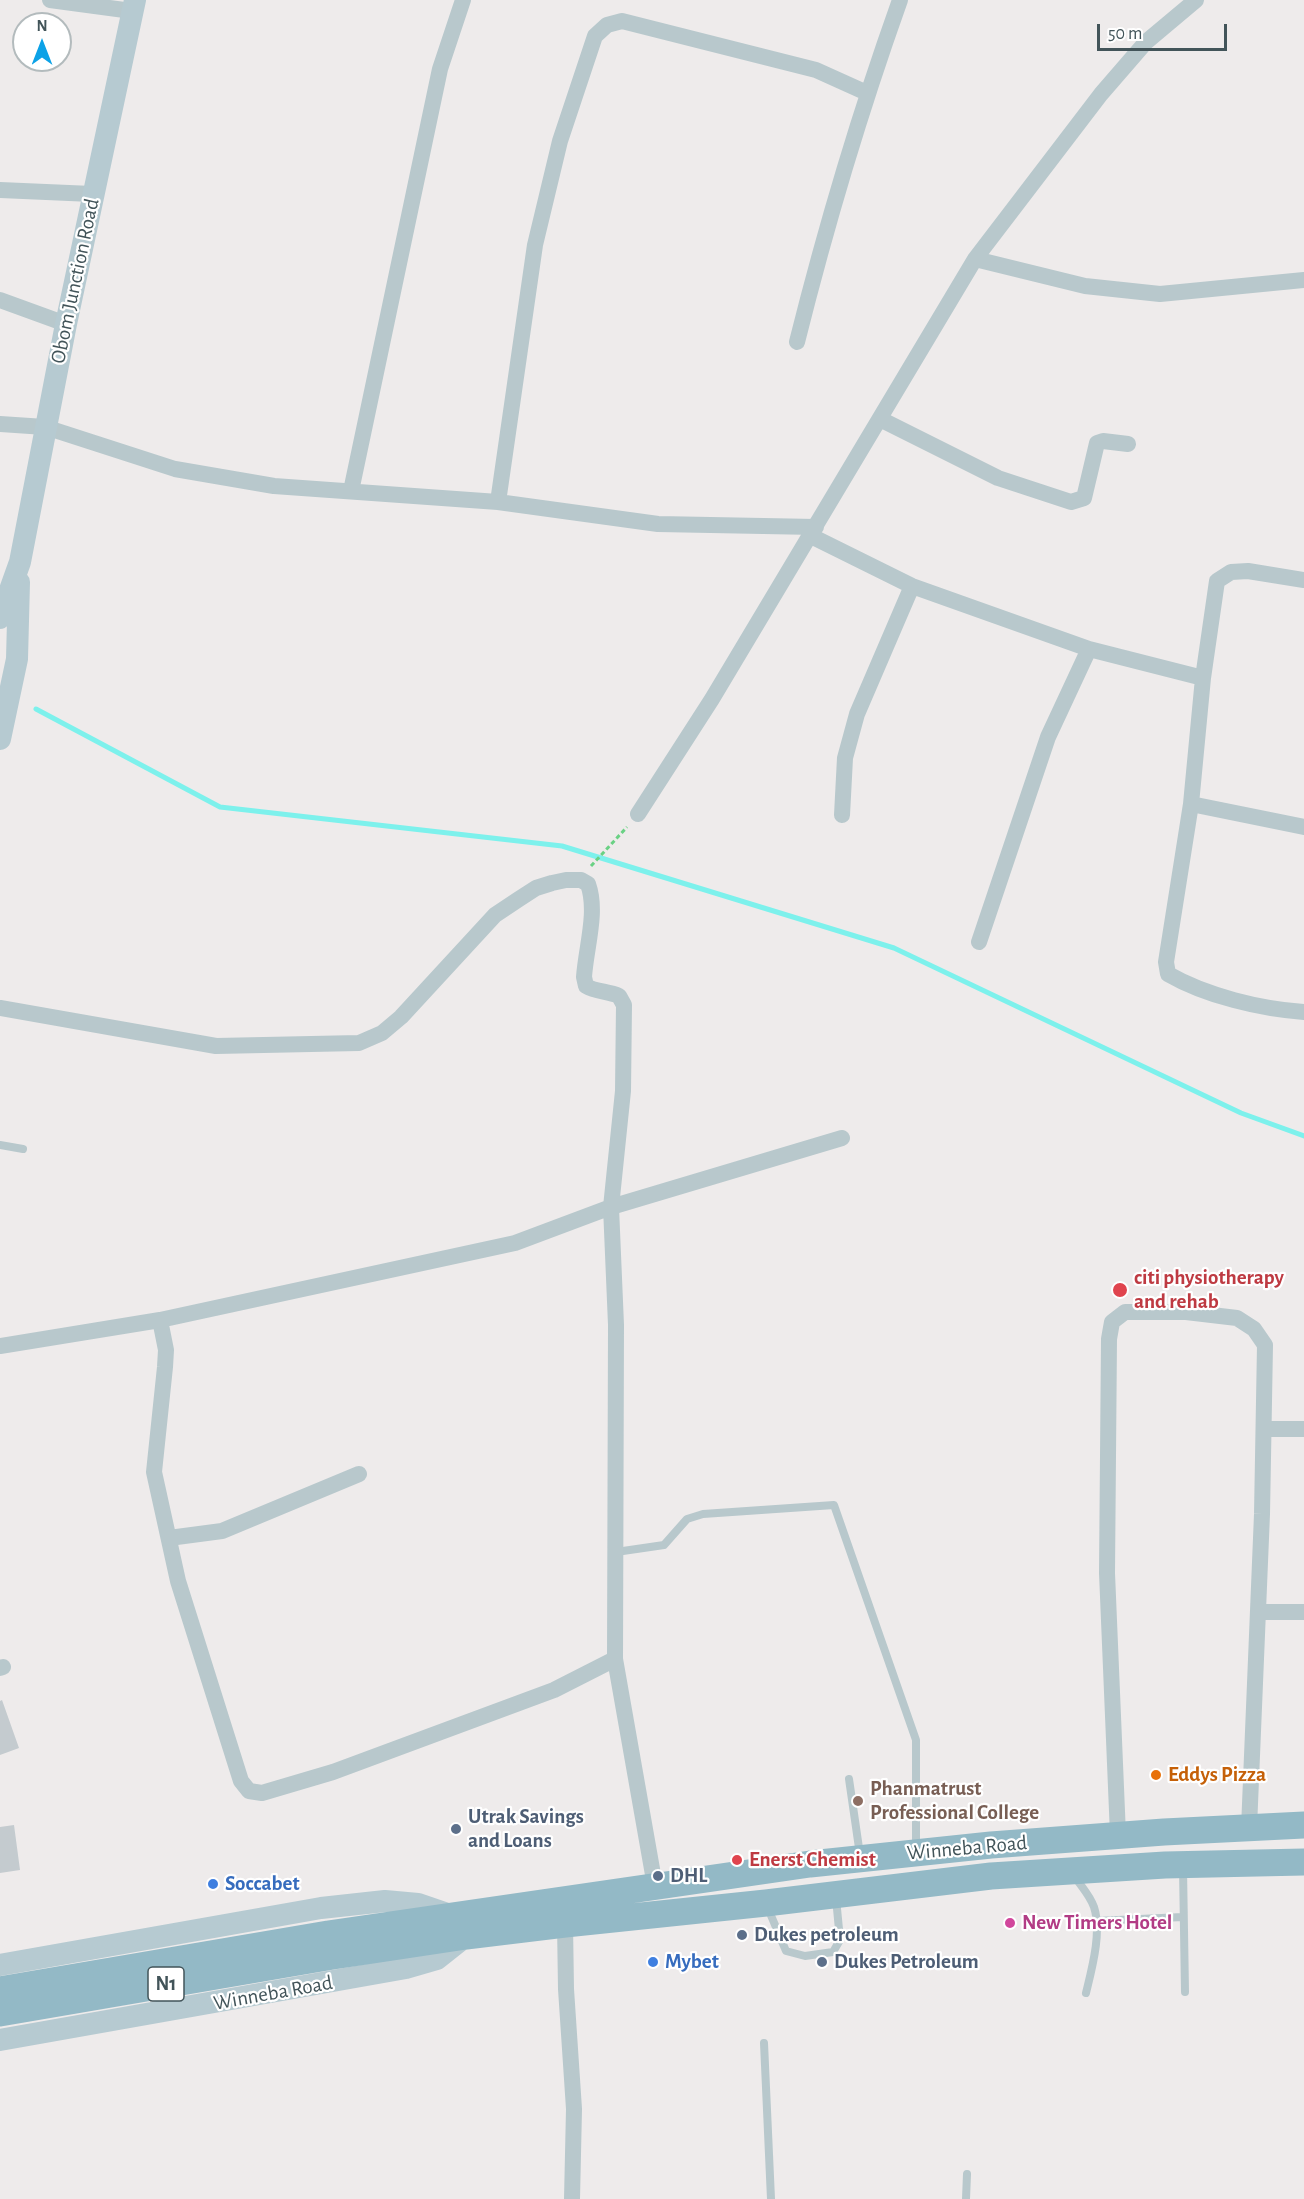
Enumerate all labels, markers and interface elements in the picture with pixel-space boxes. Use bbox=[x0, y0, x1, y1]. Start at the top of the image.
north arrow bbox=[12, 12, 72, 72]
scale bar bbox=[1100, 12, 1230, 50]
text: N bbox=[36, 18, 48, 34]
text: 50 m bbox=[1108, 25, 1142, 43]
street label: Obom Junction Road bbox=[45, 196, 105, 366]
place label: citi physiotherapy and rehab bbox=[1134, 1265, 1284, 1315]
marker: citi physiotherapy and rehab bbox=[1111, 1281, 1129, 1299]
place label: Eddys Pizza bbox=[1168, 1762, 1266, 1788]
marker: Eddys Pizza bbox=[1149, 1768, 1163, 1782]
place label: Phanmatrust Professional College bbox=[870, 1776, 1039, 1826]
marker: Phanmatrust Professional College bbox=[851, 1794, 865, 1808]
place label: Utrak Savings and Loans bbox=[468, 1804, 584, 1854]
marker: Utrak Savings and Loans bbox=[449, 1822, 463, 1836]
street label: Winneba Road bbox=[906, 1830, 1028, 1866]
place label: Enerst Chemist bbox=[749, 1847, 876, 1873]
marker: Enerst Chemist bbox=[730, 1853, 744, 1867]
place label: DHL bbox=[670, 1863, 707, 1889]
marker: DHL bbox=[651, 1869, 665, 1883]
place label: Soccabet bbox=[225, 1871, 300, 1897]
marker: Soccabet bbox=[206, 1877, 220, 1891]
place label: New Timers Hotel bbox=[1022, 1910, 1172, 1936]
marker: New Timers Hotel bbox=[1003, 1916, 1017, 1930]
place label: Dukes petroleum bbox=[754, 1922, 899, 1948]
marker: Dukes petroleum bbox=[735, 1928, 749, 1942]
place label: Mybet bbox=[665, 1949, 719, 1975]
place label: Dukes Petroleum bbox=[834, 1949, 979, 1975]
marker: Mybet bbox=[646, 1955, 660, 1969]
marker: Dukes Petroleum bbox=[815, 1955, 829, 1969]
road number: N1 bbox=[148, 1967, 184, 2001]
street label: Winneba Road bbox=[211, 1970, 335, 2016]

